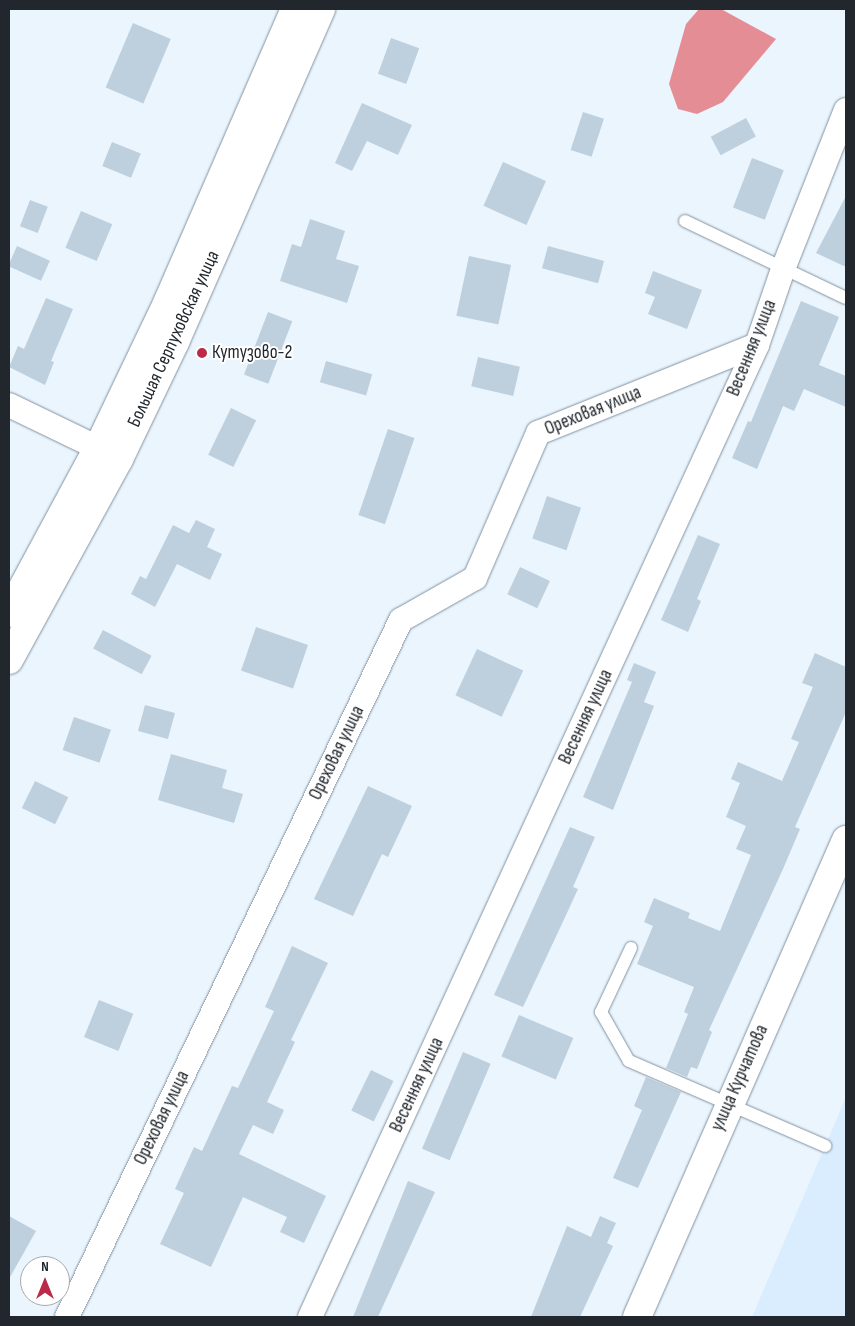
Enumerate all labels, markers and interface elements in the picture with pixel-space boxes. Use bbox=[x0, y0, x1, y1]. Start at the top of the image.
street label: Большая Серпуховская улица bbox=[123, 247, 225, 431]
street label: Весенняя улица bbox=[722, 296, 782, 400]
place label: Кутузово-2 bbox=[212, 342, 292, 364]
marker: Кутузово-2 bbox=[196, 347, 208, 359]
street label: Ореховая улица bbox=[541, 381, 645, 441]
street label: Весенняя улица bbox=[554, 666, 618, 768]
street label: Ореховая улица bbox=[304, 702, 370, 804]
street label: улица Курчатова bbox=[706, 1021, 774, 1135]
street label: Весенняя улица bbox=[385, 1034, 449, 1136]
street label: Ореховая улица bbox=[129, 1067, 195, 1169]
north arrow bbox=[20, 1256, 70, 1306]
text: N bbox=[41, 1258, 49, 1275]

